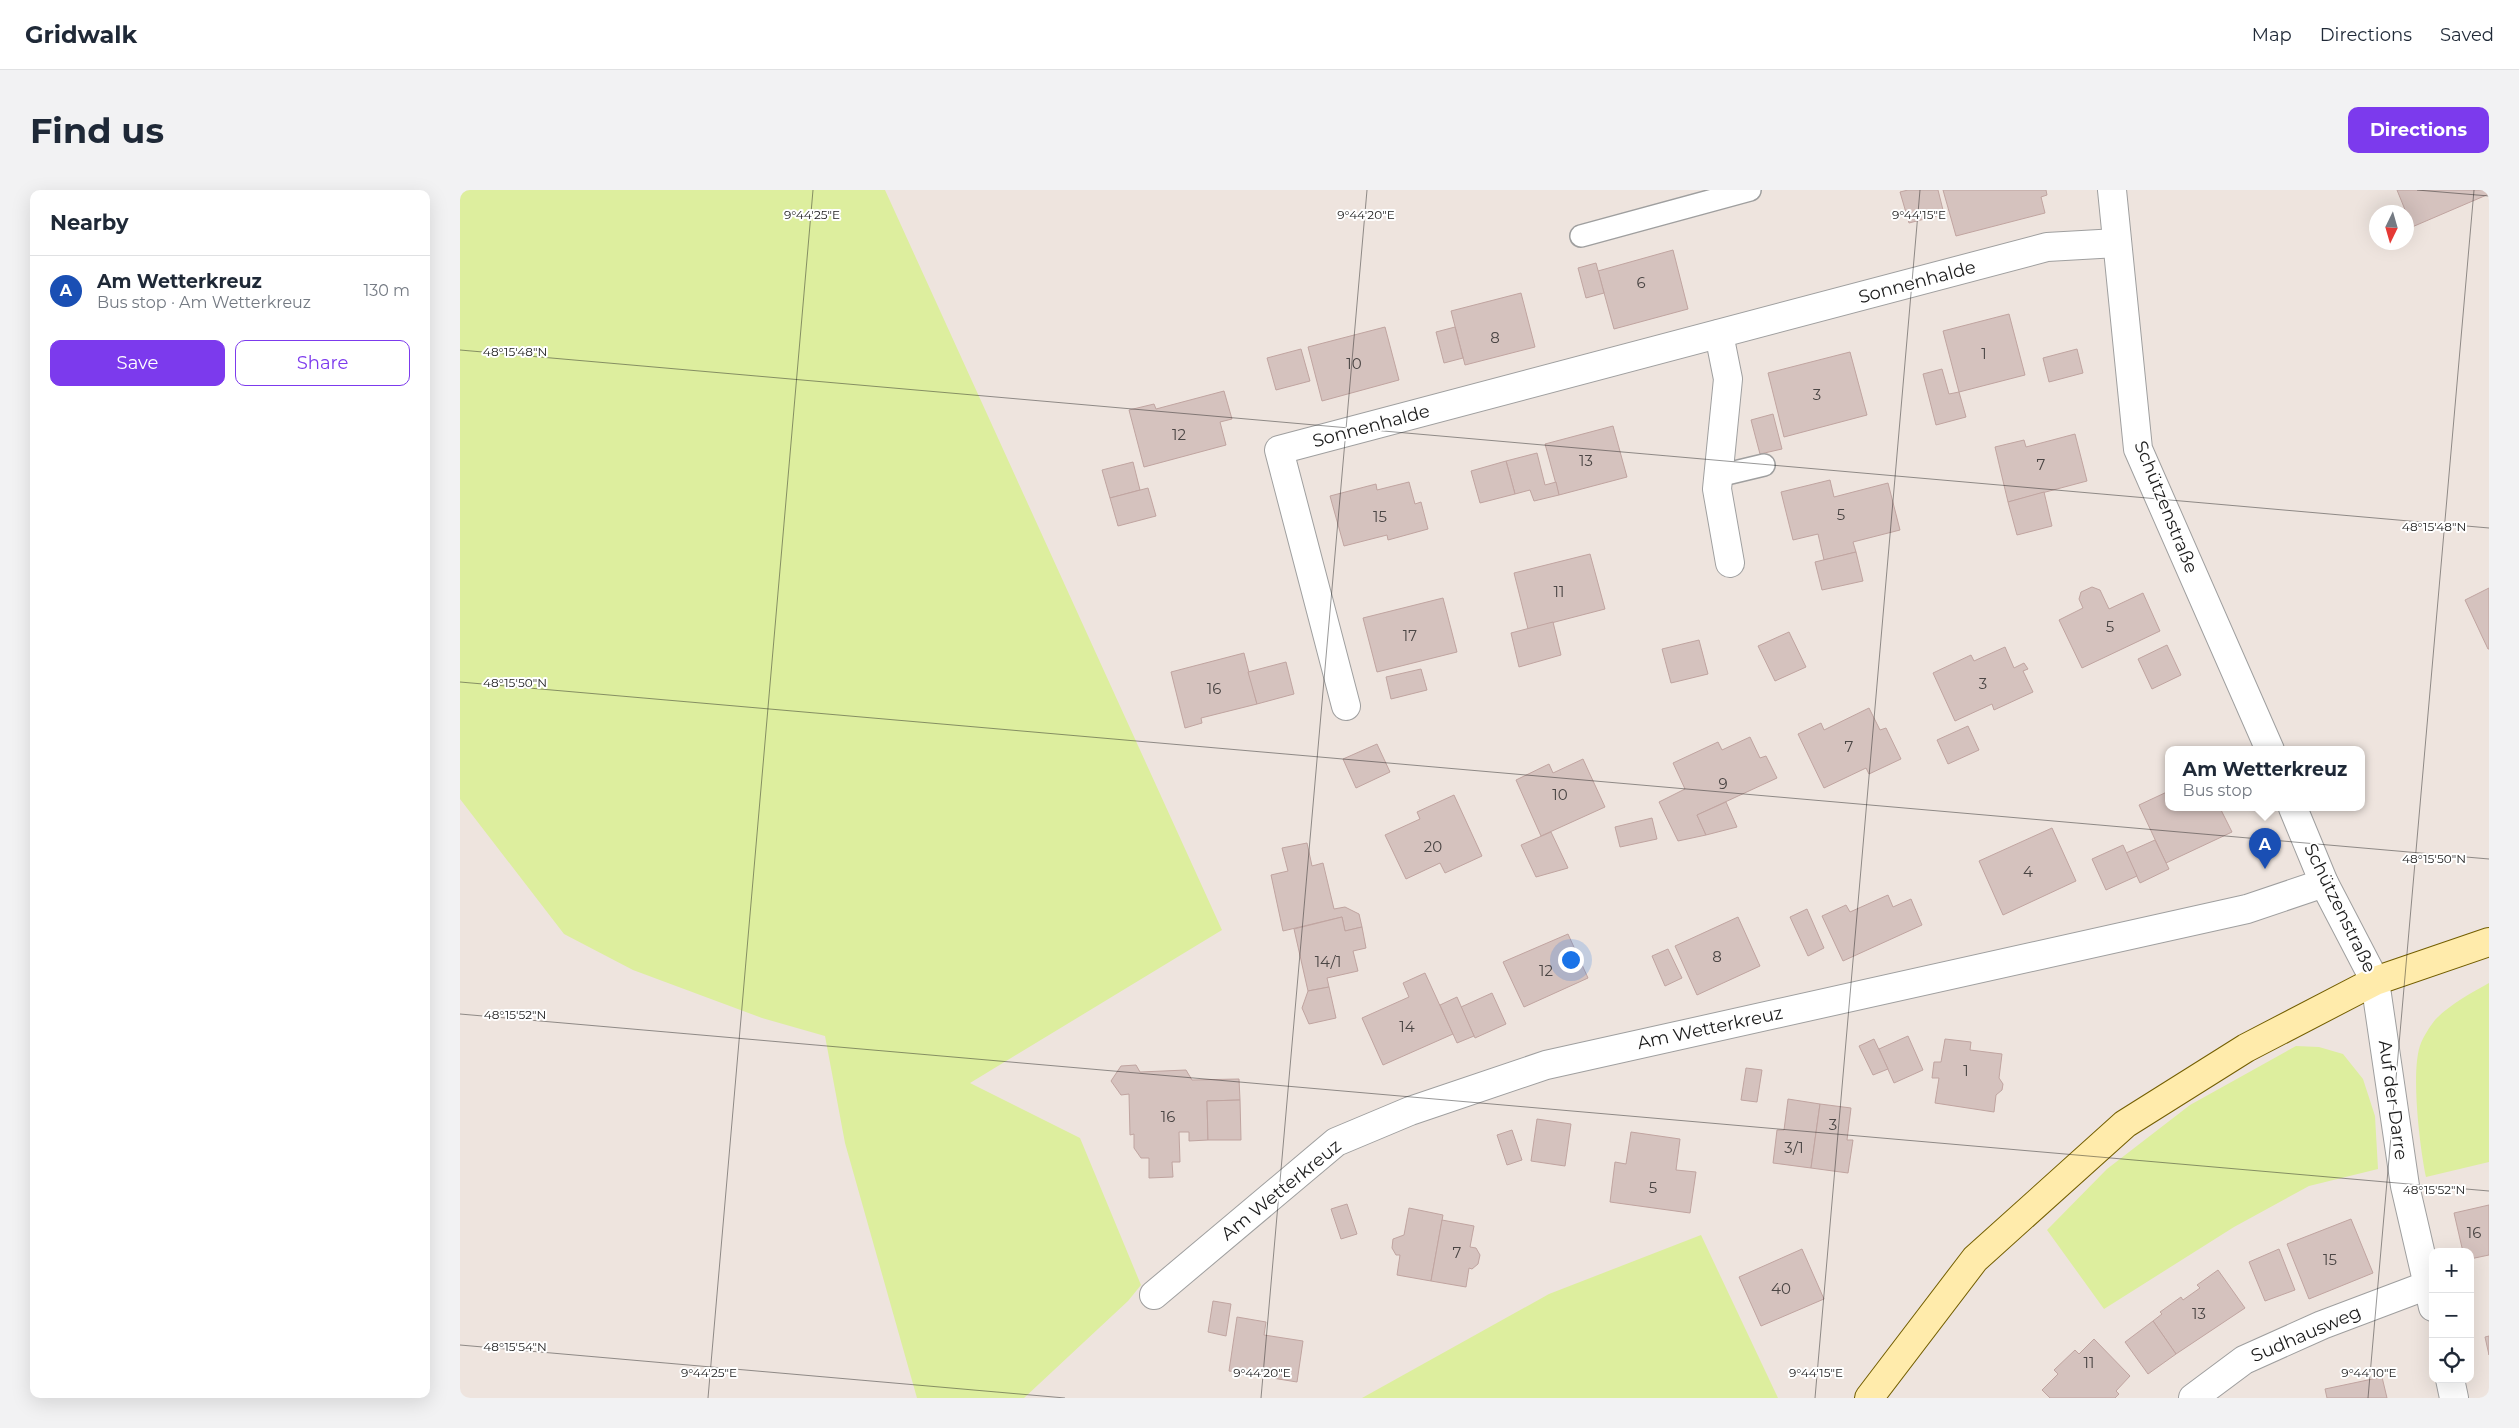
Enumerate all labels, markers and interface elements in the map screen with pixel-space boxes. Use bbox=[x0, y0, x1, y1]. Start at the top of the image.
text: Gridwalk bbox=[25, 20, 137, 49]
text: Map bbox=[2252, 24, 2292, 46]
text: Directions bbox=[2320, 24, 2412, 46]
text: Saved bbox=[2440, 24, 2494, 46]
button: Directions bbox=[2348, 107, 2489, 153]
text: Find us bbox=[30, 109, 164, 152]
north arrow bbox=[2369, 205, 2414, 250]
text: 9°44'25"E bbox=[784, 207, 840, 222]
text: 9°44'20"E bbox=[1337, 207, 1395, 222]
text: 9°44'15"E bbox=[1892, 207, 1946, 222]
text: Nearby bbox=[50, 210, 129, 235]
street label: Sonnenhalde bbox=[1856, 256, 1978, 308]
text: Am Wetterkreuz bbox=[97, 270, 262, 293]
house number: 6 bbox=[1636, 273, 1646, 292]
text: A bbox=[60, 281, 72, 300]
text: 130 m bbox=[363, 281, 410, 300]
text: Bus stop · Am Wetterkreuz bbox=[97, 293, 311, 312]
house number: 8 bbox=[1490, 328, 1500, 347]
button: Save bbox=[50, 340, 225, 386]
button: Share bbox=[235, 340, 410, 386]
text: 48°15'48"N bbox=[483, 344, 547, 359]
house number: 1 bbox=[1981, 344, 1987, 363]
house number: 10 bbox=[1346, 354, 1362, 373]
house number: 3 bbox=[1813, 385, 1821, 404]
street label: Sonnenhalde bbox=[1310, 400, 1432, 452]
house number: 12 bbox=[1172, 425, 1186, 444]
street label: Schützenstraße bbox=[2129, 438, 2203, 577]
house number: 13 bbox=[1579, 451, 1593, 470]
house number: 7 bbox=[2037, 455, 2046, 474]
house number: 5 bbox=[1837, 505, 1845, 524]
house number: 15 bbox=[1373, 507, 1387, 526]
text: 48°15'48"N bbox=[2402, 519, 2466, 534]
house number: 11 bbox=[1554, 582, 1564, 601]
house number: 5 bbox=[2106, 617, 2114, 636]
house number: 17 bbox=[1403, 626, 1417, 645]
house number: 3 bbox=[1979, 674, 1987, 693]
text: 48°15'50"N bbox=[483, 675, 547, 690]
house number: 16 bbox=[1207, 679, 1221, 698]
house number: 7 bbox=[1845, 737, 1854, 756]
popup bbox=[2165, 746, 2365, 811]
text: Am Wetterkreuz bbox=[2183, 758, 2347, 781]
house number: 9 bbox=[1718, 774, 1728, 793]
text: Bus stop bbox=[2183, 781, 2252, 800]
house number: 10 bbox=[1552, 785, 1568, 804]
pin: A bbox=[2249, 828, 2281, 869]
house number: 20 bbox=[1424, 837, 1442, 856]
street label: Schützenstraße bbox=[2299, 840, 2381, 976]
text: 48°15'50"N bbox=[2402, 851, 2466, 866]
house number: 4 bbox=[2023, 862, 2033, 881]
your location bbox=[1558, 947, 1584, 973]
house number: 8 bbox=[1712, 947, 1722, 966]
house number: 14/1 bbox=[1315, 952, 1341, 971]
house number: 12 bbox=[1539, 961, 1553, 980]
street label: Am Wetterkreuz bbox=[1635, 1002, 1785, 1054]
text: 48°15'52"N bbox=[484, 1007, 546, 1022]
house number: 14 bbox=[1399, 1017, 1415, 1036]
street label: Auf der Darre bbox=[2374, 1039, 2412, 1162]
house number: 1 bbox=[1963, 1061, 1969, 1080]
house number: 16 bbox=[1161, 1107, 1175, 1126]
house number: 3 bbox=[1829, 1115, 1837, 1134]
street label: Am Wetterkreuz bbox=[1216, 1135, 1346, 1245]
house number: 3/1 bbox=[1784, 1138, 1804, 1157]
house number: 5 bbox=[1649, 1178, 1657, 1197]
text: 48°15'52"N bbox=[2403, 1182, 2465, 1197]
house number: 16 bbox=[2467, 1223, 2481, 1242]
house number: 7 bbox=[1453, 1243, 1462, 1262]
map controls bbox=[2429, 1248, 2474, 1383]
button: + bbox=[2429, 1248, 2474, 1293]
house number: 15 bbox=[2323, 1250, 2337, 1269]
house number: 40 bbox=[1771, 1279, 1791, 1298]
button: − bbox=[2429, 1293, 2474, 1338]
street label: Sudhausweg bbox=[2248, 1301, 2364, 1367]
house number: 13 bbox=[2192, 1304, 2206, 1323]
button: locate bbox=[2429, 1338, 2474, 1383]
text: 48°15'54"N bbox=[483, 1339, 547, 1354]
house number: 11 bbox=[2084, 1353, 2094, 1372]
text: 9°44'25"E bbox=[681, 1365, 737, 1380]
text: 9°44'20"E bbox=[1233, 1365, 1291, 1380]
text: 9°44'15"E bbox=[1789, 1365, 1843, 1380]
text: 9°44'10"E bbox=[2341, 1365, 2397, 1380]

